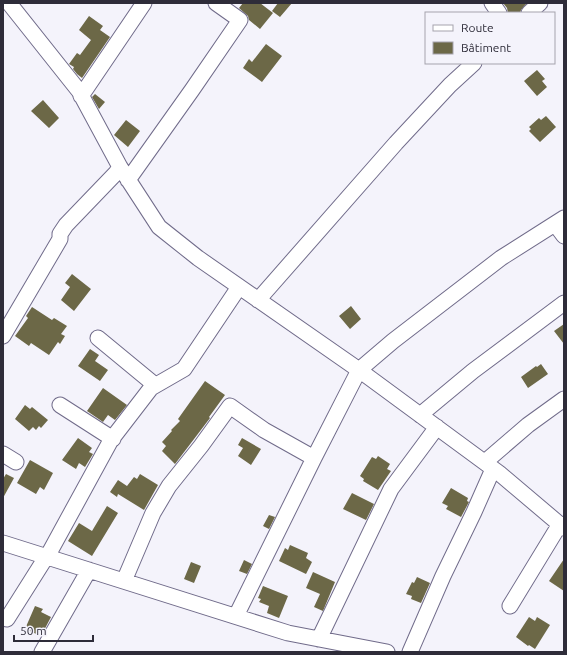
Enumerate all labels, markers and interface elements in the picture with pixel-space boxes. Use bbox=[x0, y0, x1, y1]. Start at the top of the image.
legend bbox=[425, 12, 555, 64]
text: Route bbox=[461, 21, 494, 34]
text: Bâtiment bbox=[461, 41, 511, 54]
scale bar bbox=[14, 617, 93, 643]
text: 50 m bbox=[20, 624, 47, 637]

